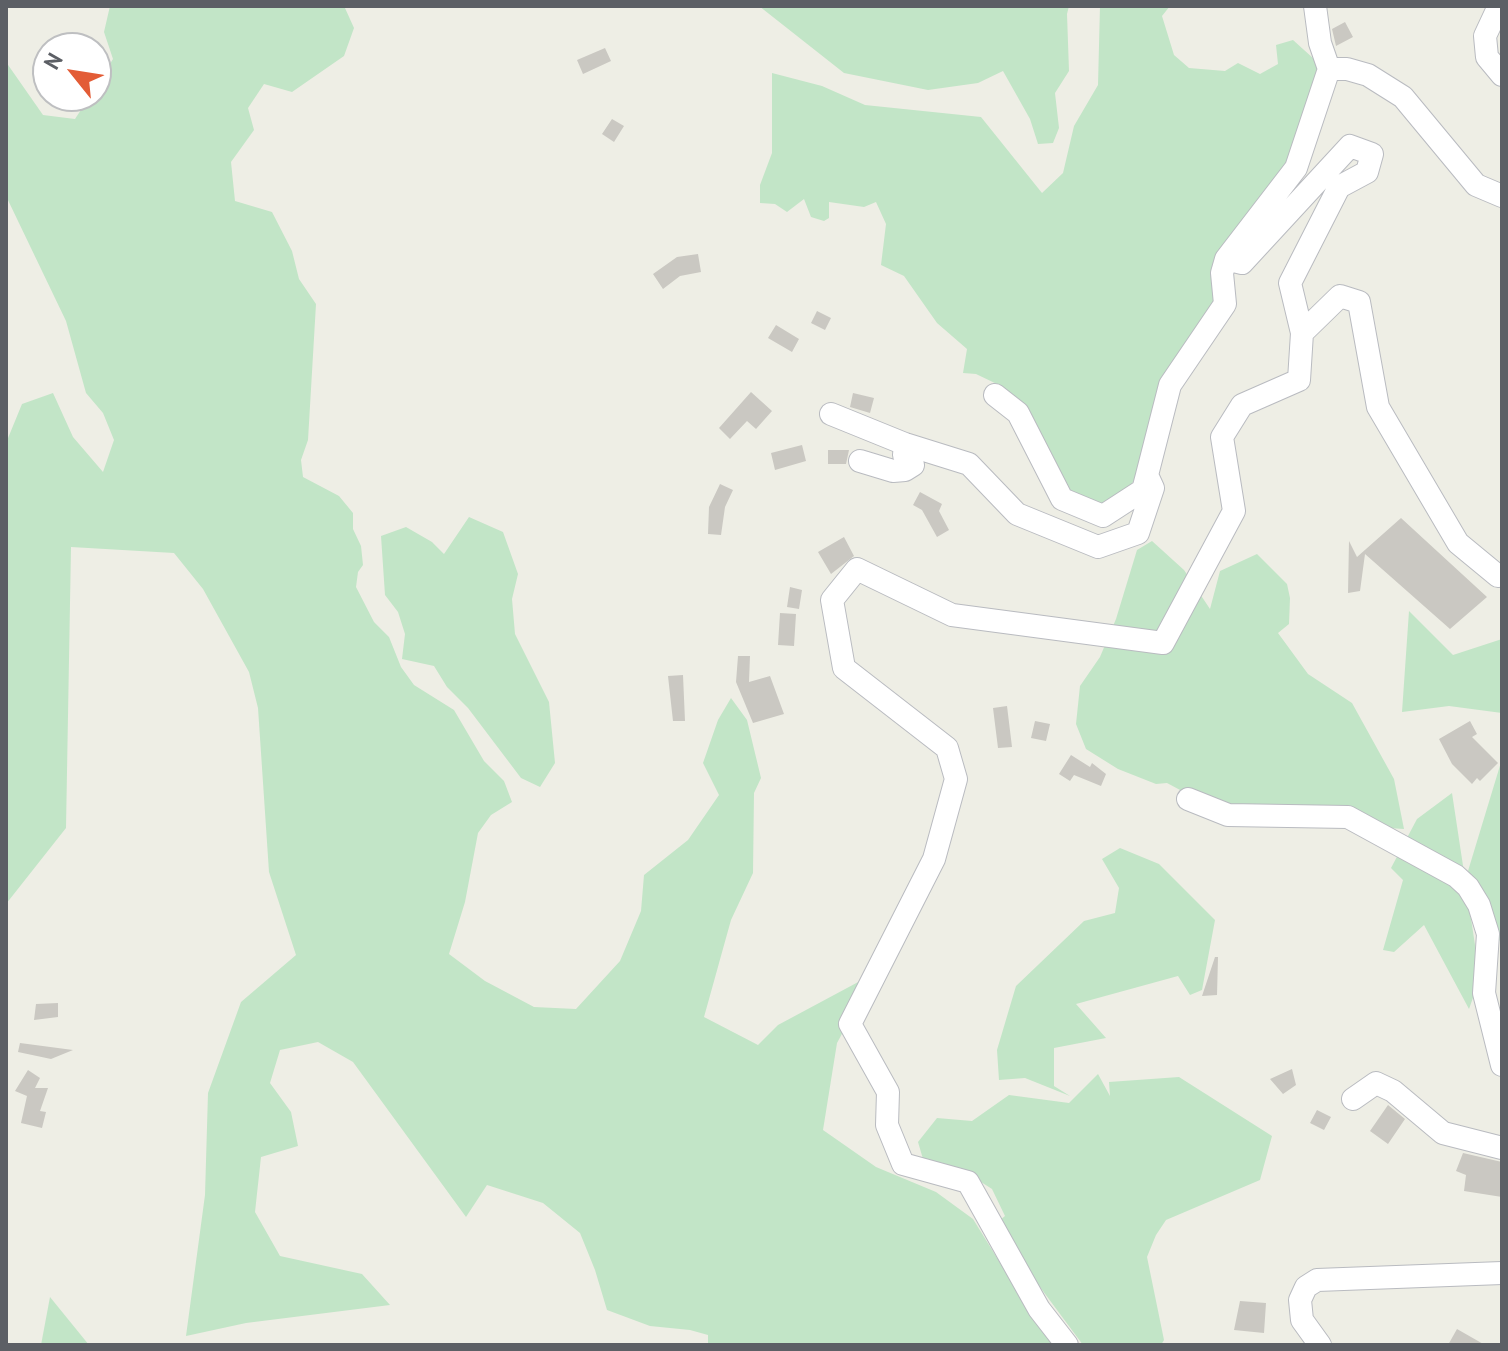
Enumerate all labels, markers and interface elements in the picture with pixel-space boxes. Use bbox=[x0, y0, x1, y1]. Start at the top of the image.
north arrow bbox=[32, 32, 112, 112]
text: N bbox=[37, 48, 69, 74]

